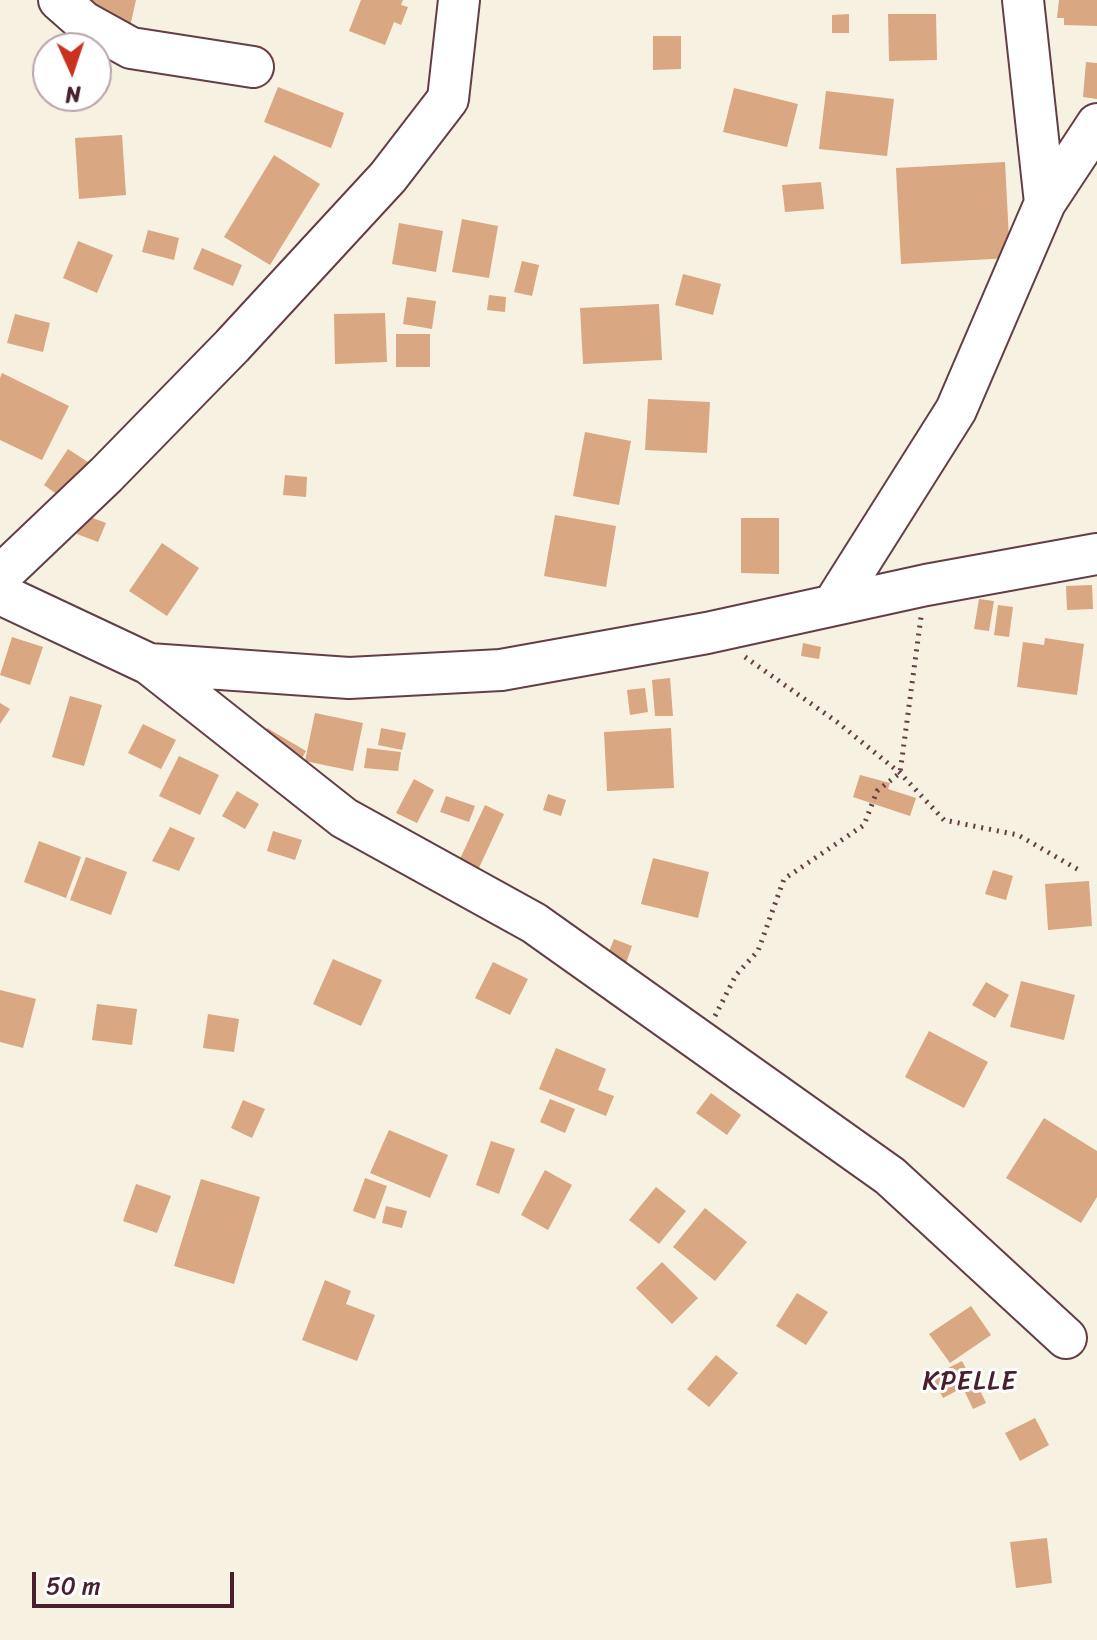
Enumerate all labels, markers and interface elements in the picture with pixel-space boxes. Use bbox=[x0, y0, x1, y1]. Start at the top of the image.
north arrow bbox=[32, 32, 112, 112]
text: N bbox=[65, 75, 82, 114]
district label: KPELLE bbox=[922, 1366, 1018, 1398]
scale bar bbox=[36, 1556, 238, 1606]
text: 50 m bbox=[46, 1565, 101, 1607]

